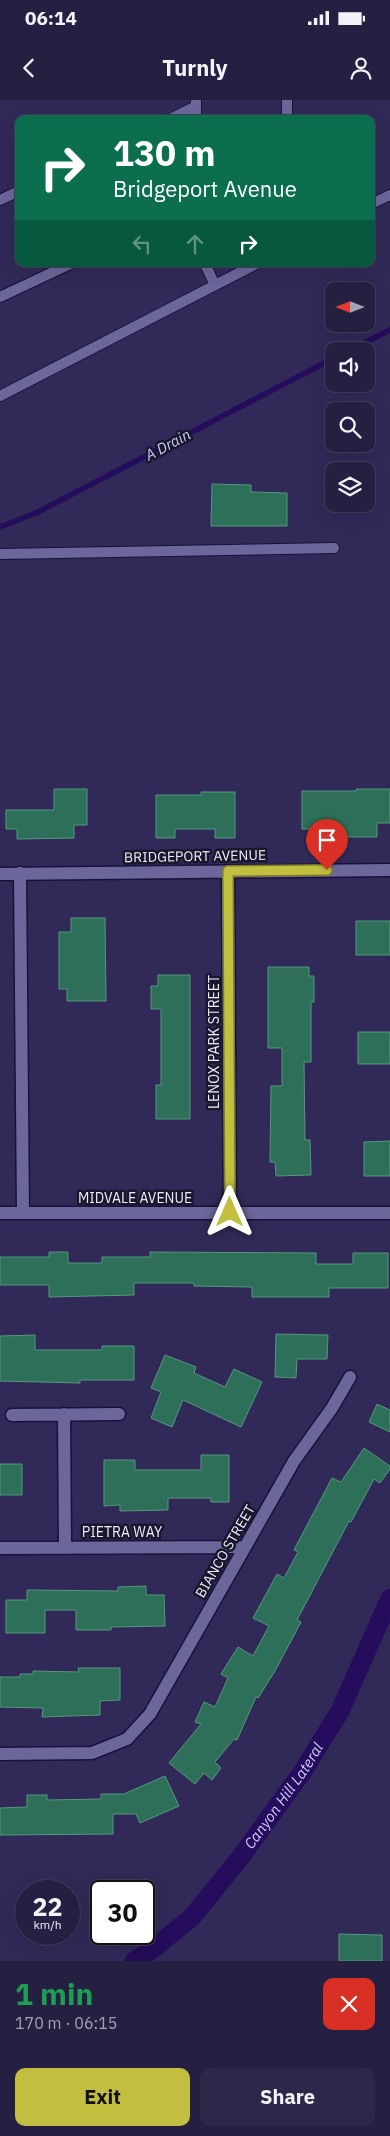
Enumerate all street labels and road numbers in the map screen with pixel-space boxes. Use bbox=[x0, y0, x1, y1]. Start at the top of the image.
street label: BRIDGEPORT AVENUE bbox=[124, 846, 266, 866]
street label: LENOX PARK STREET bbox=[205, 975, 223, 1109]
street label: MIDVALE AVENUE bbox=[78, 1189, 192, 1207]
street label: BIANCO STREET bbox=[191, 1501, 259, 1601]
street label: PIETRA WAY bbox=[82, 1523, 163, 1541]

